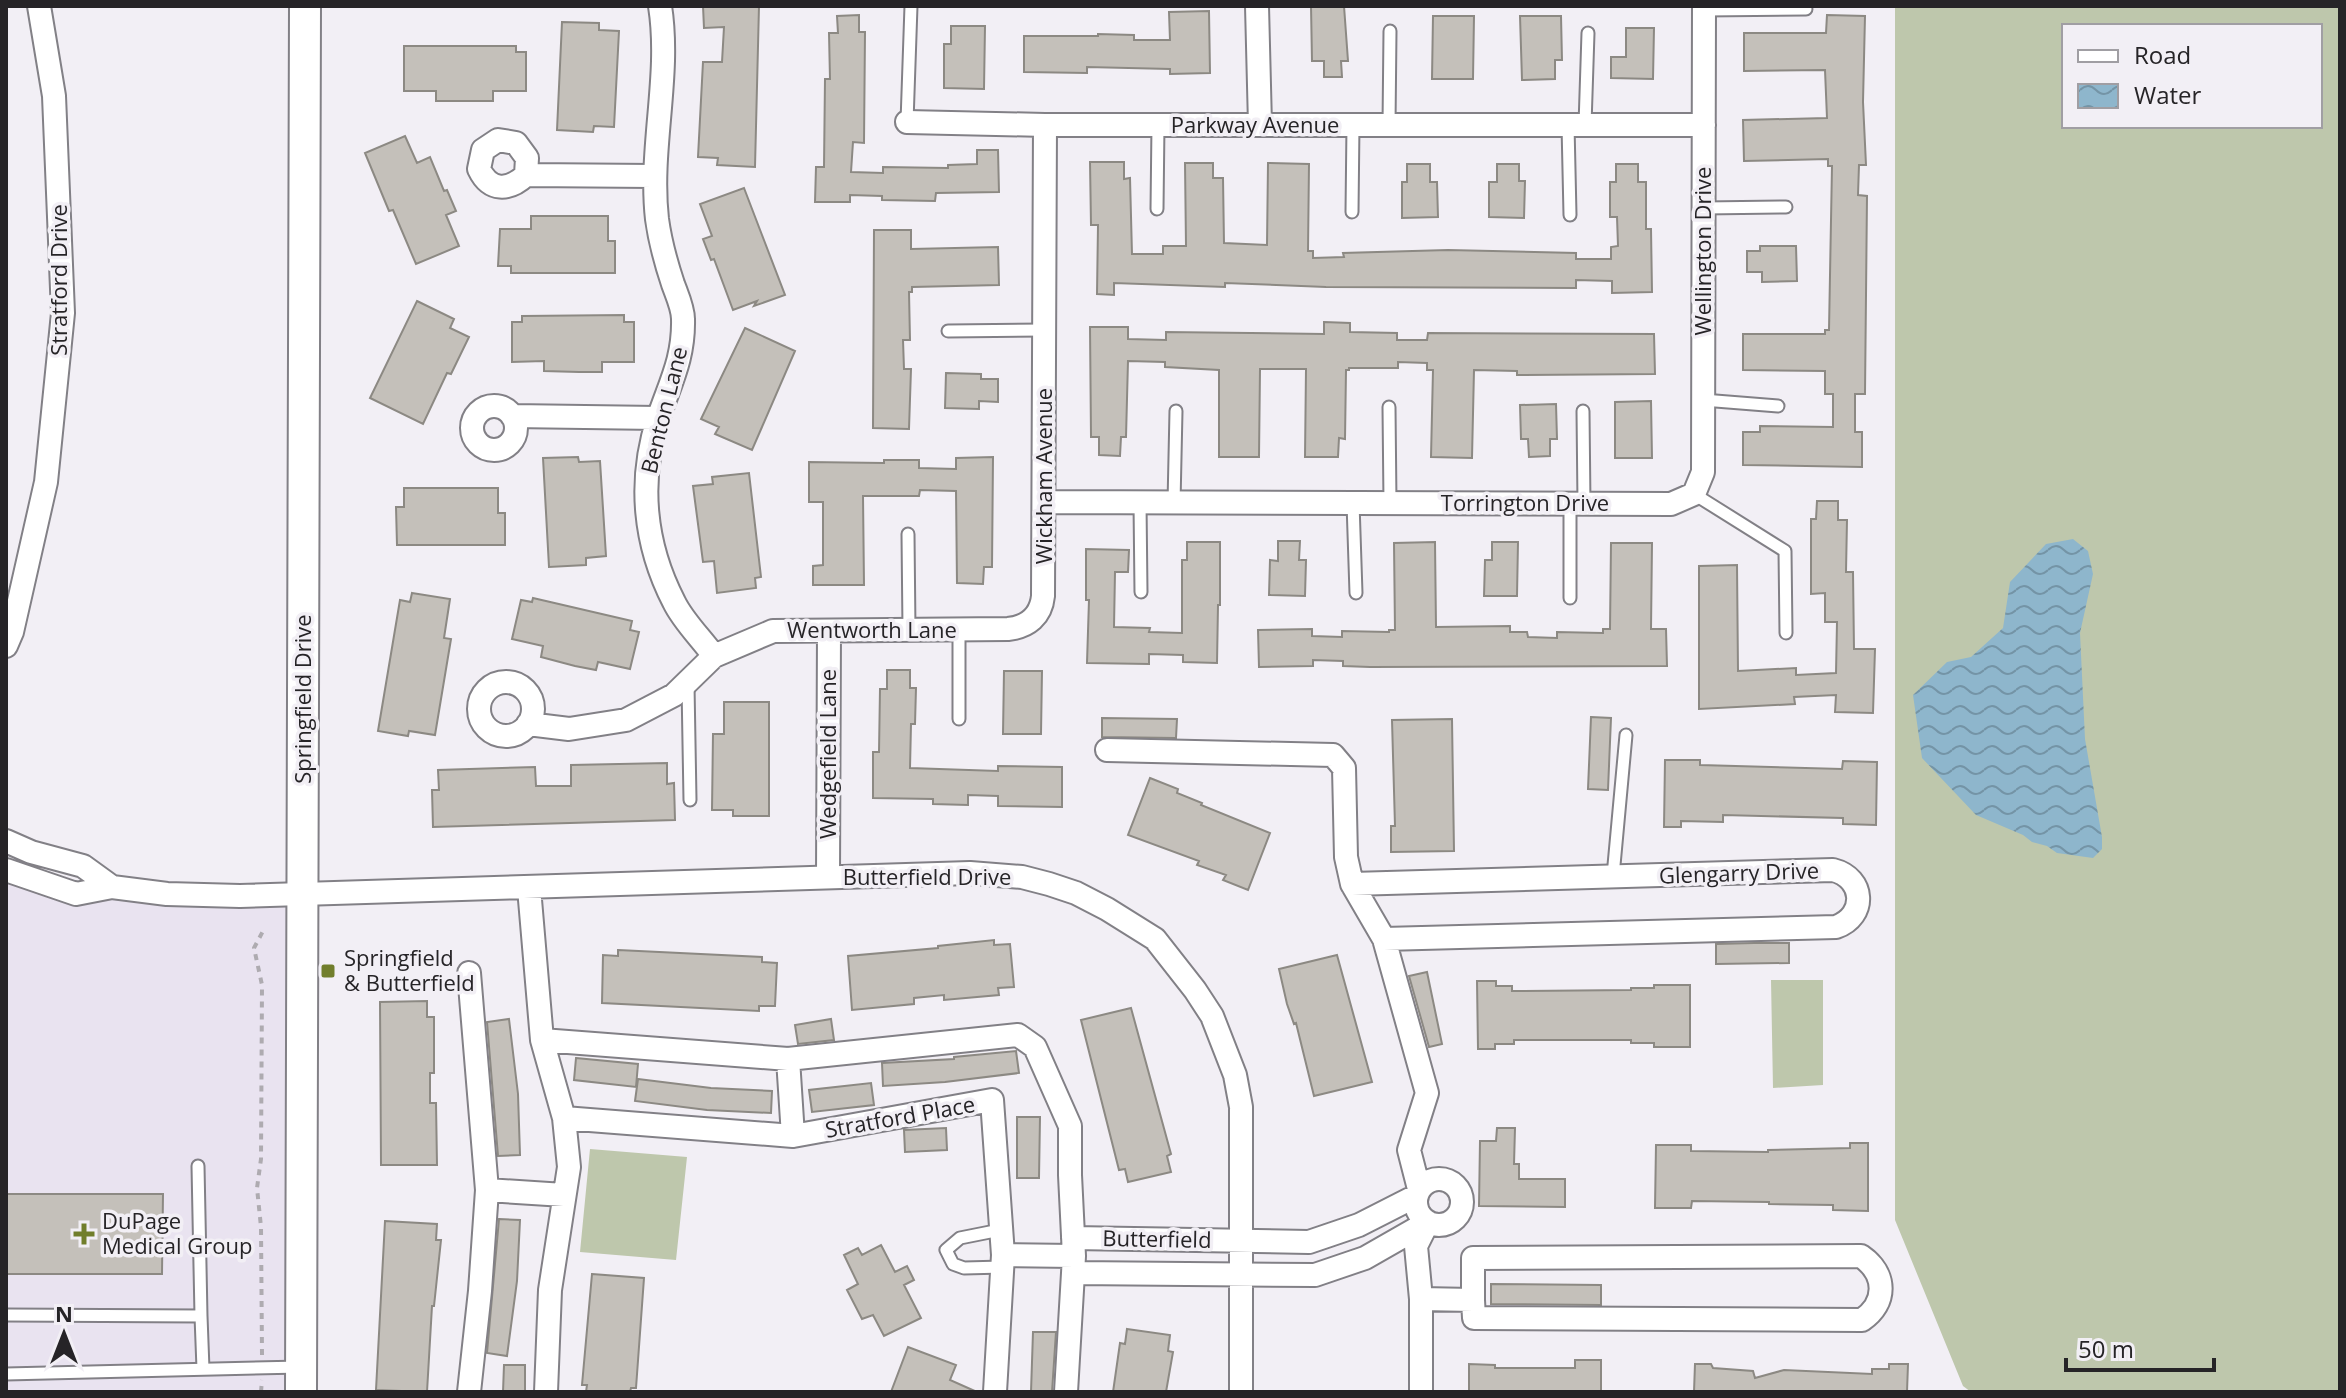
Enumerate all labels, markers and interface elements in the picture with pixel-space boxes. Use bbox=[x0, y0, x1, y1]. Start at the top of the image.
legend bbox=[2062, 24, 2322, 128]
text: Road bbox=[2134, 38, 2191, 71]
text: Water bbox=[2134, 78, 2202, 111]
street label: Parkway Avenue bbox=[1171, 109, 1339, 139]
street label: Wellington Drive bbox=[1687, 167, 1717, 335]
street label: Stratford Drive bbox=[43, 204, 73, 356]
street label: Benton Lane bbox=[633, 343, 693, 476]
street label: Wickham Avenue bbox=[1028, 388, 1058, 564]
street label: Torrington Drive bbox=[1441, 487, 1609, 517]
street label: Springfield Drive bbox=[287, 614, 317, 784]
street label: Wentworth Lane bbox=[787, 614, 957, 644]
street label: Wedgefield Lane bbox=[812, 669, 842, 839]
street label: Glengarry Drive bbox=[1658, 854, 1820, 890]
street label: Butterfield Drive bbox=[843, 861, 1011, 891]
place label: Springfield & Butterfield bbox=[344, 942, 475, 997]
marker: Springfield & Butterfield bbox=[319, 962, 337, 980]
street label: Stratford Place bbox=[823, 1088, 977, 1144]
place label: DuPage Medical Group bbox=[102, 1205, 252, 1260]
street label: Butterfield bbox=[1102, 1222, 1212, 1254]
marker: DuPage Medical Group bbox=[73, 1223, 95, 1245]
north arrow bbox=[24, 1294, 104, 1374]
text: N bbox=[55, 1298, 73, 1328]
scale bar bbox=[2066, 1322, 2214, 1372]
text: 50 m bbox=[2078, 1332, 2134, 1365]

